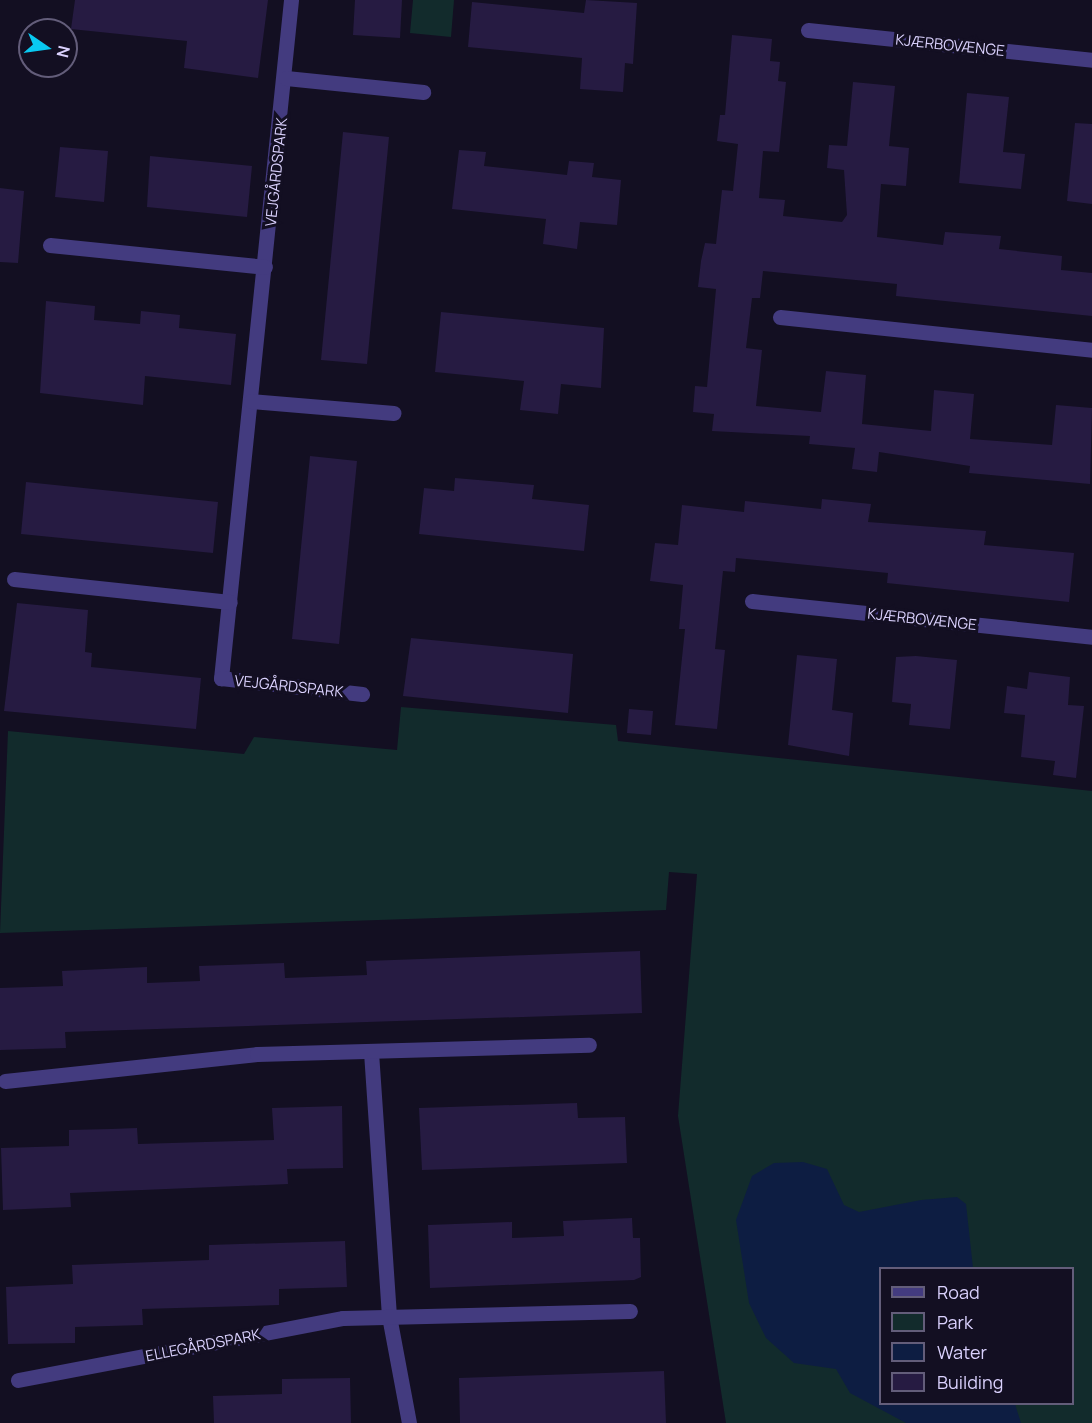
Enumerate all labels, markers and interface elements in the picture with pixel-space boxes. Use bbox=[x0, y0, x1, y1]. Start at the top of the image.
north arrow bbox=[18, 18, 78, 78]
street label: KJÆRBOVÆNGE bbox=[895, 30, 1005, 60]
text: N bbox=[52, 44, 76, 60]
street label: VEJGÅRDSPARK bbox=[261, 117, 291, 227]
street label: KJÆRBOVÆNGE bbox=[867, 604, 977, 634]
street label: VEJGÅRDSPARK bbox=[234, 671, 344, 701]
legend bbox=[879, 1267, 1074, 1405]
text: Road bbox=[937, 1280, 980, 1304]
text: Park bbox=[937, 1310, 973, 1334]
street label: ELLEGÅRDSPARK bbox=[144, 1325, 262, 1365]
text: Water bbox=[937, 1340, 987, 1364]
text: Building bbox=[937, 1370, 1003, 1394]

